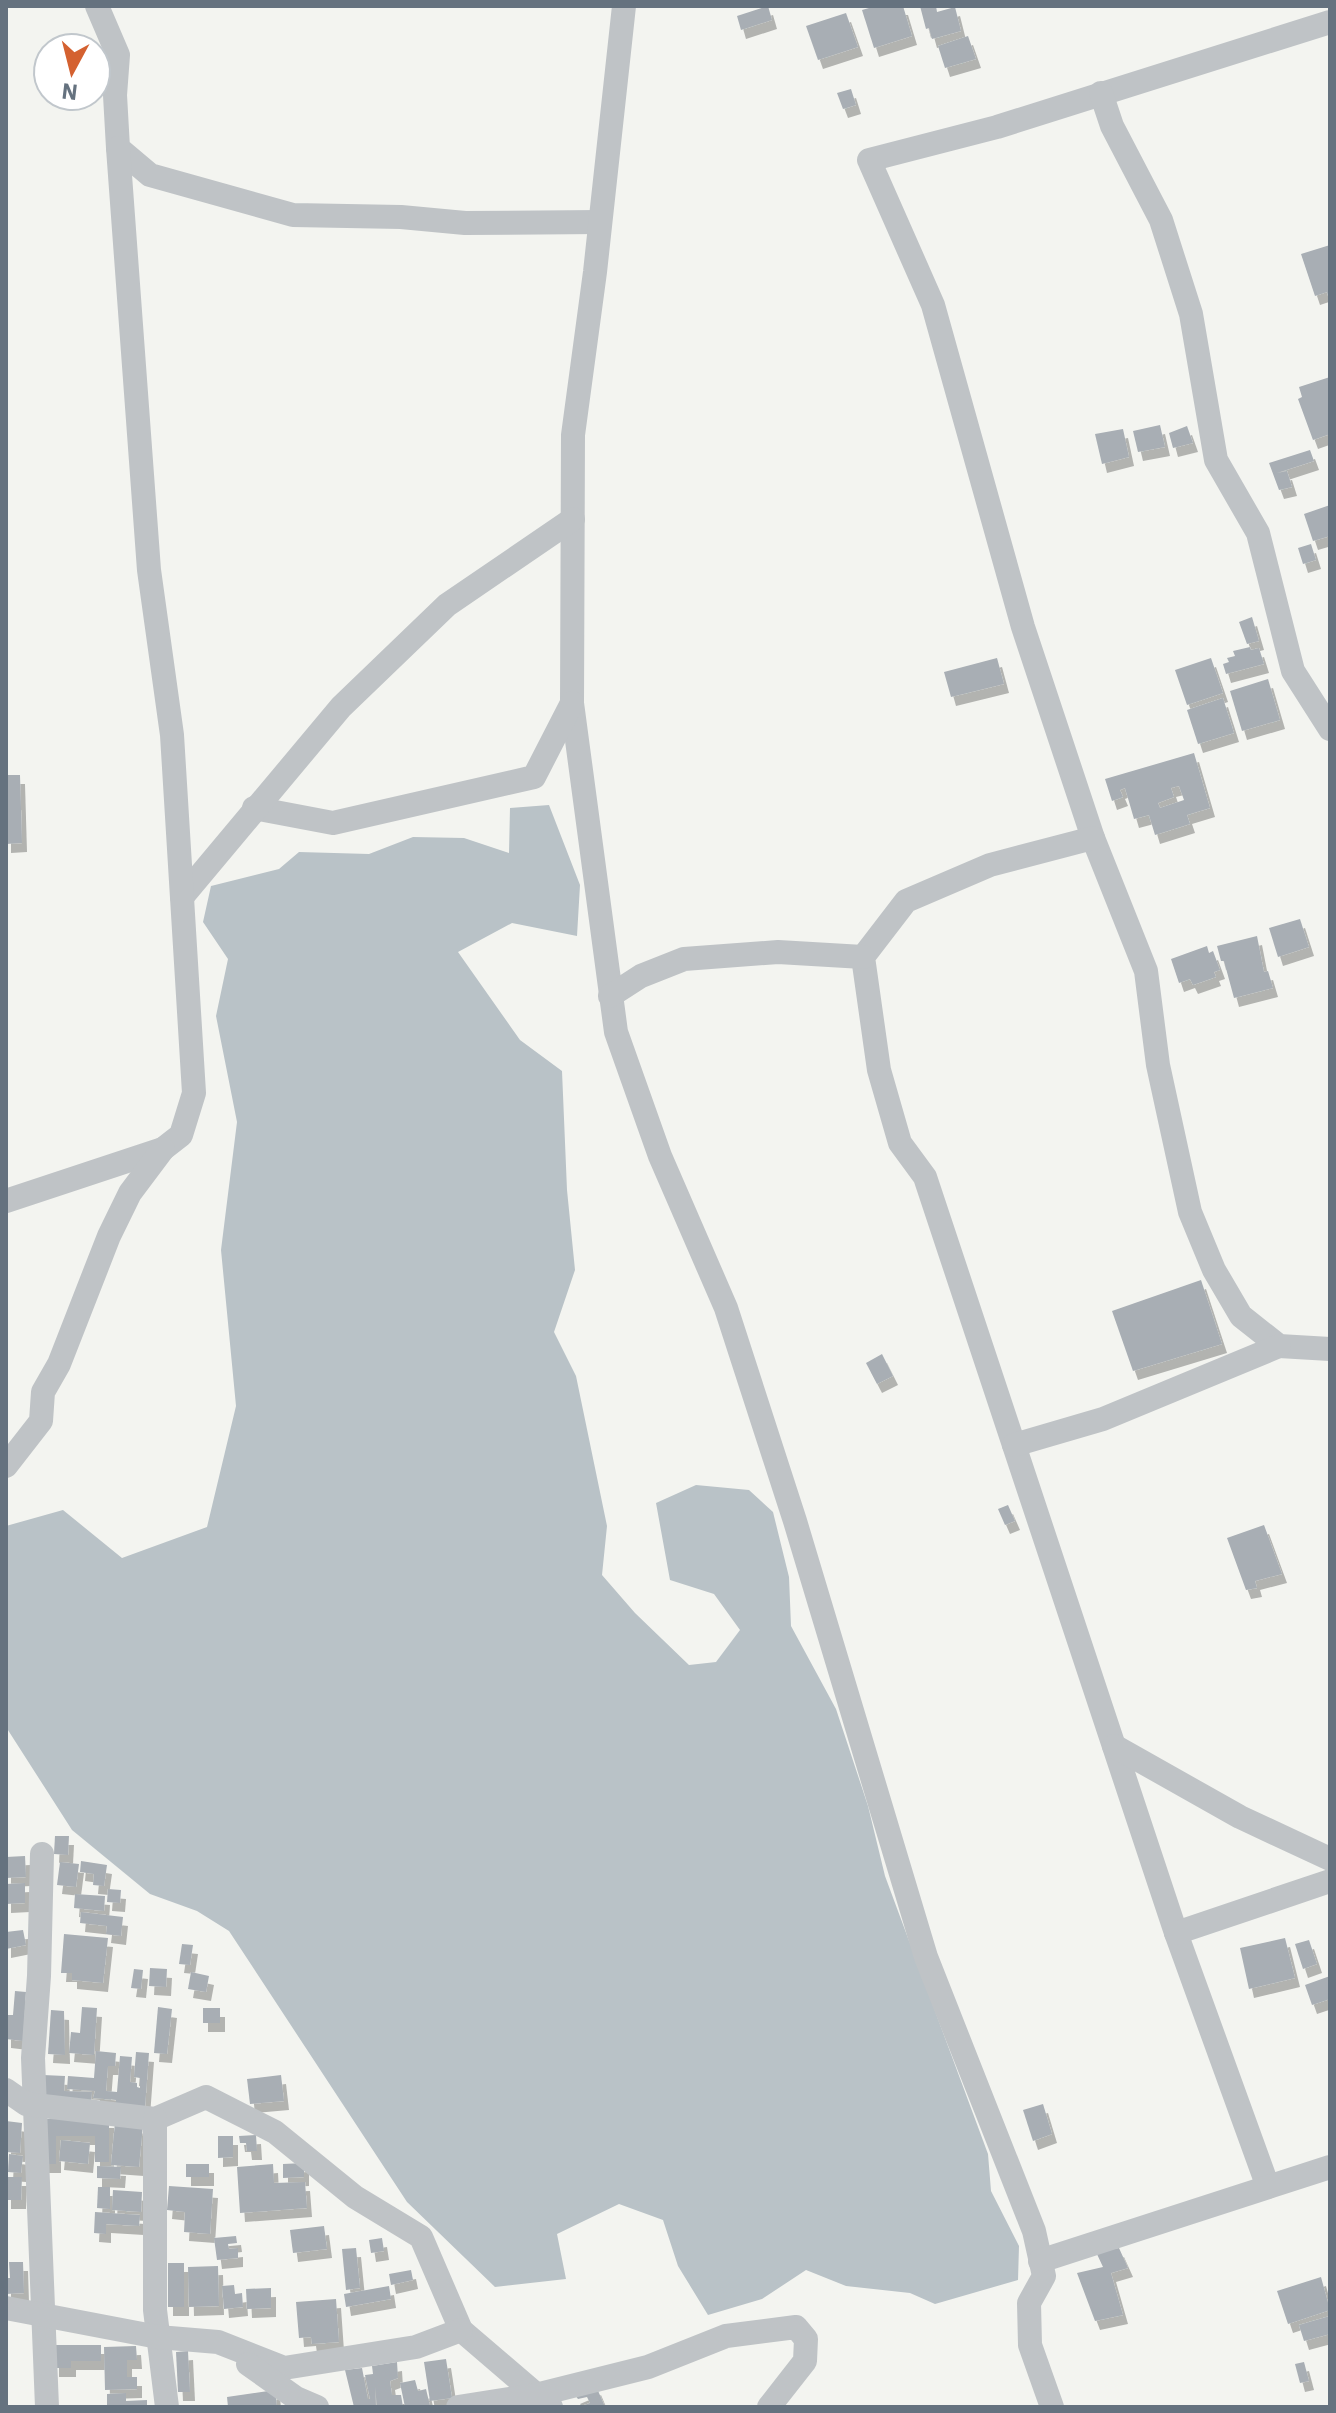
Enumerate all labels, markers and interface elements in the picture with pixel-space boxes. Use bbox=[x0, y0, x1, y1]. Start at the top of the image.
north arrow bbox=[32, 32, 112, 112]
text: N bbox=[60, 77, 79, 108]

